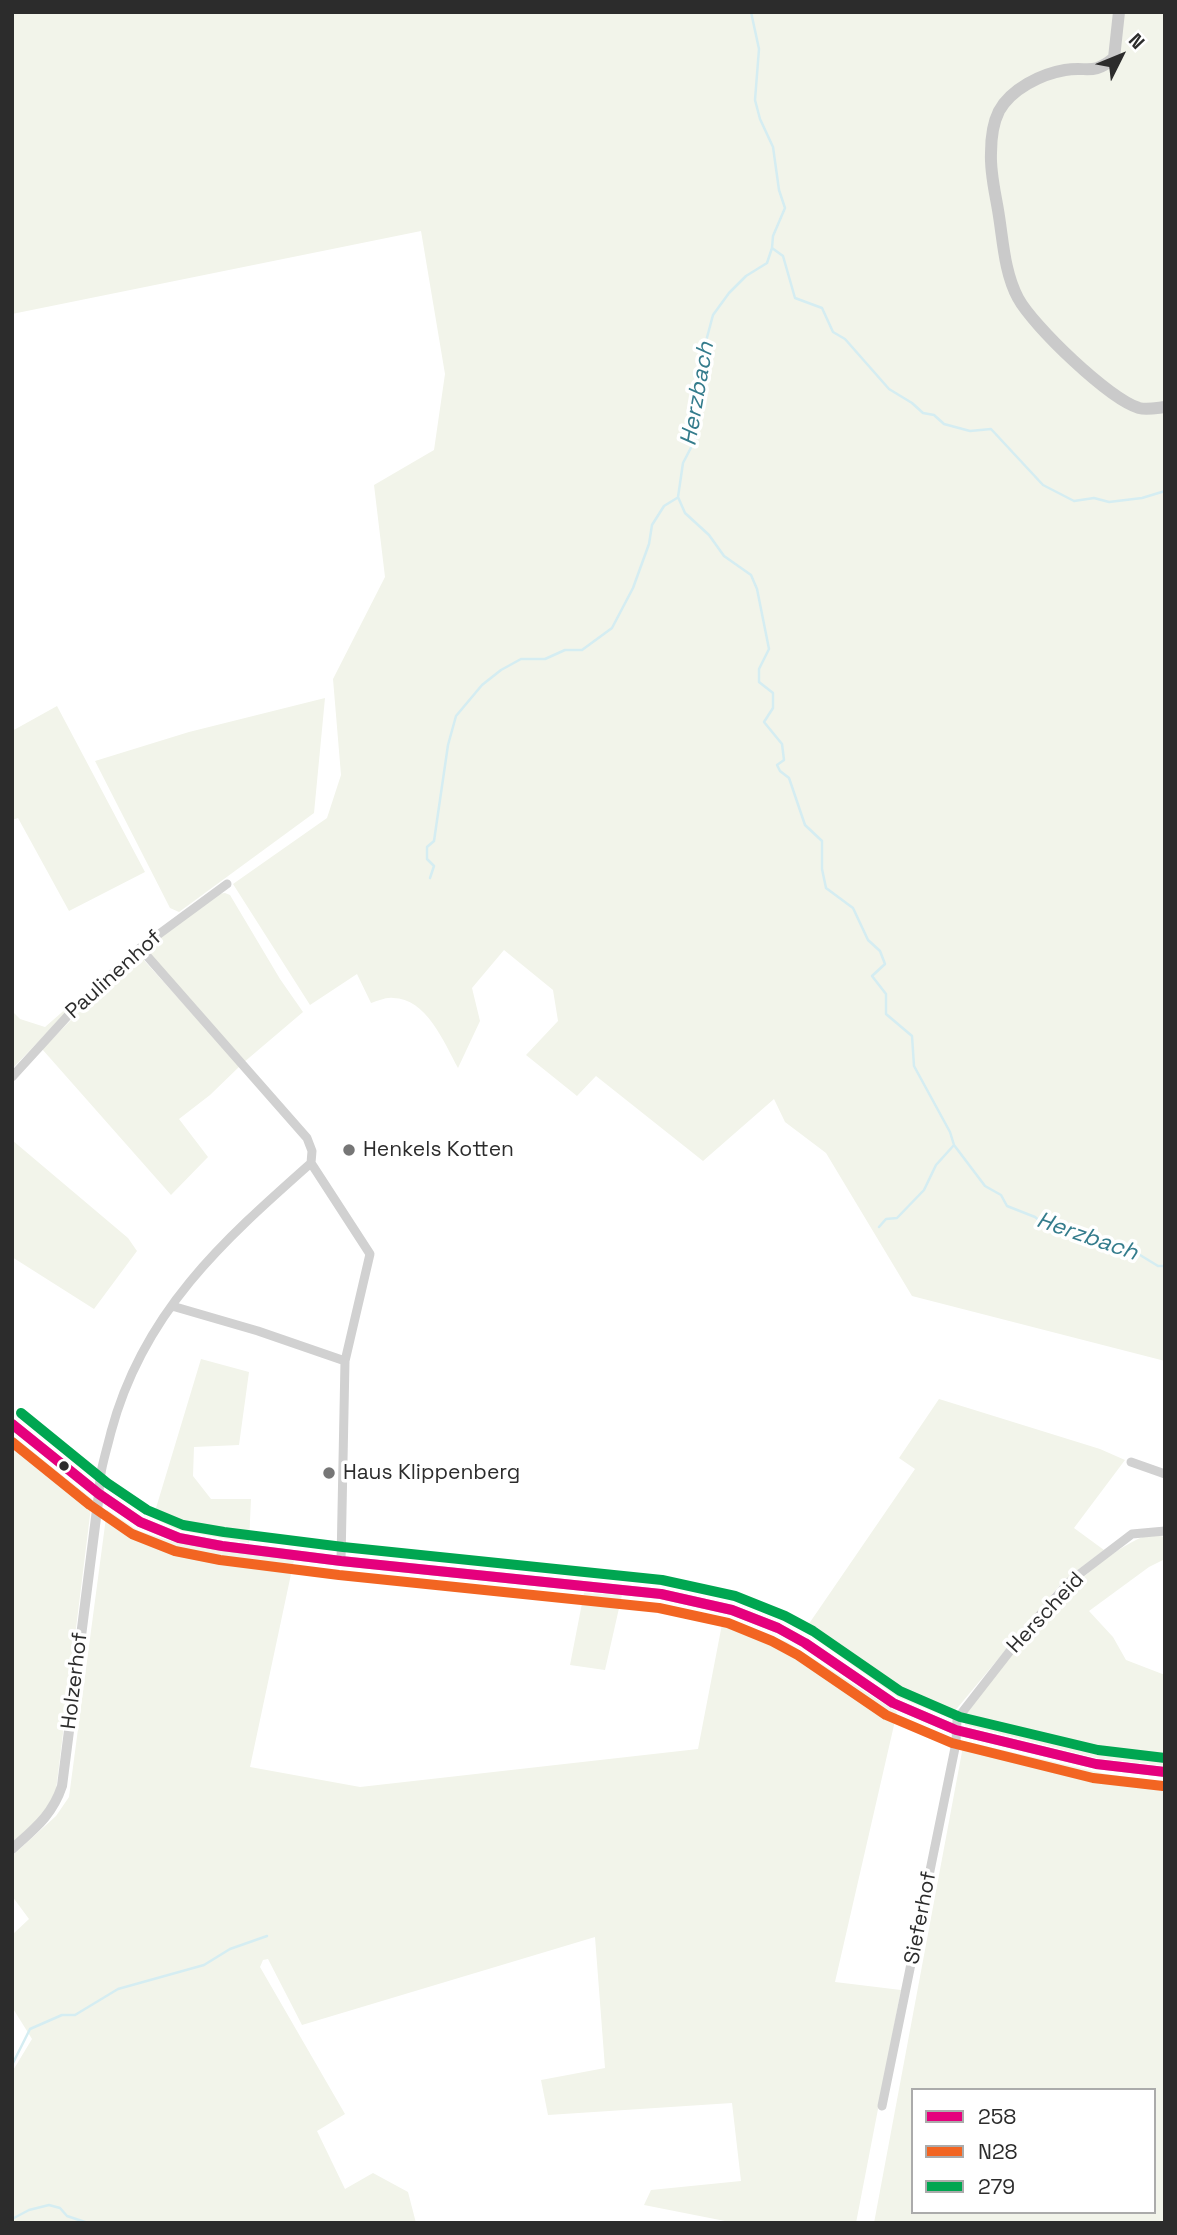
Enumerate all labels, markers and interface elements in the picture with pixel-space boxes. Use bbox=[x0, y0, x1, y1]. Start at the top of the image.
north arrow bbox=[1086, 21, 1156, 91]
text: N bbox=[1123, 28, 1150, 55]
water label: Herzbach bbox=[675, 340, 721, 448]
street label: Paulinenhof bbox=[61, 925, 167, 1025]
place label: Henkels Kotten bbox=[363, 1137, 514, 1163]
marker: Henkels Kotten bbox=[341, 1142, 357, 1158]
water label: Herzbach bbox=[1033, 1207, 1141, 1267]
unlabelled marker bbox=[57, 1459, 71, 1473]
place label: Haus Klippenberg bbox=[343, 1460, 520, 1486]
marker: Haus Klippenberg bbox=[321, 1465, 337, 1481]
street label: Herscheid bbox=[1002, 1567, 1090, 1659]
street label: Holzerhof bbox=[57, 1631, 93, 1731]
street label: Sieferhof bbox=[900, 1870, 942, 1966]
legend bbox=[911, 2088, 1156, 2214]
text: 258 bbox=[978, 2103, 1016, 2130]
text: N28 bbox=[978, 2138, 1018, 2165]
text: 279 bbox=[978, 2173, 1015, 2200]

